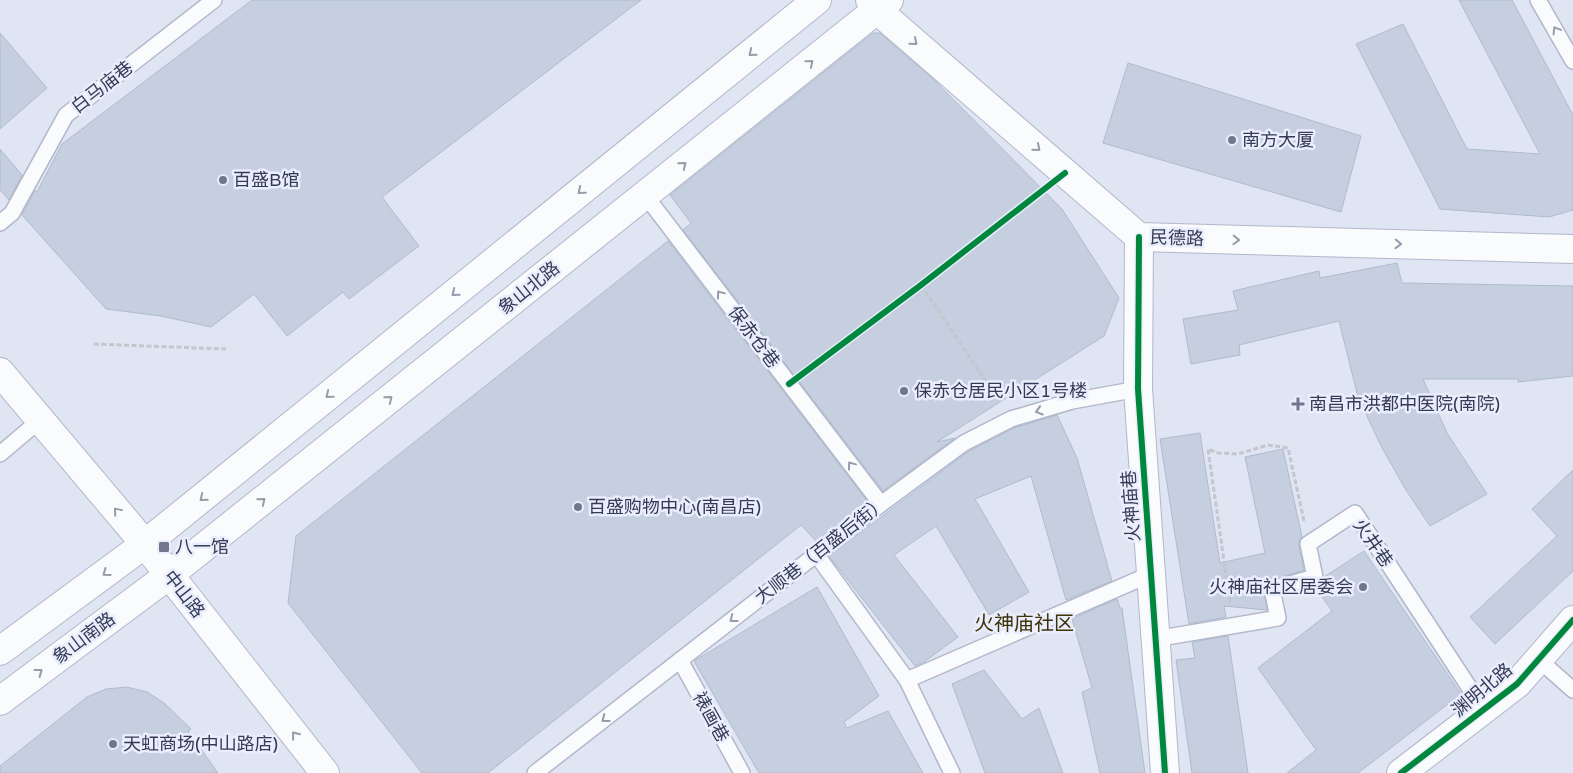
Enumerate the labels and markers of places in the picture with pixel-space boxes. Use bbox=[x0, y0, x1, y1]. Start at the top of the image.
place label: 南方大厦 bbox=[1242, 129, 1314, 151]
marker: 南方大厦 bbox=[1226, 134, 1238, 146]
place label: 百盛B馆 bbox=[233, 169, 299, 191]
marker: 百盛B馆 bbox=[217, 174, 229, 186]
place label: 保赤仓居民小区1号楼 bbox=[914, 380, 1087, 402]
marker: 保赤仓居民小区1号楼 bbox=[898, 385, 910, 397]
place label: 南昌市洪都中医院(南院) bbox=[1309, 393, 1500, 415]
marker: 南昌市洪都中医院(南院) bbox=[1291, 397, 1305, 411]
place label: 百盛购物中心(南昌店) bbox=[588, 496, 761, 518]
marker: 百盛购物中心(南昌店) bbox=[572, 501, 584, 513]
place label: 八一馆 bbox=[175, 536, 229, 558]
marker: 八一馆 bbox=[157, 540, 171, 554]
place label: 火神庙社区居委会 bbox=[1209, 576, 1353, 598]
marker: 火神庙社区居委会 bbox=[1357, 581, 1369, 593]
place label: 天虹商场(中山路店) bbox=[123, 733, 278, 755]
marker: 天虹商场(中山路店) bbox=[107, 738, 119, 750]

